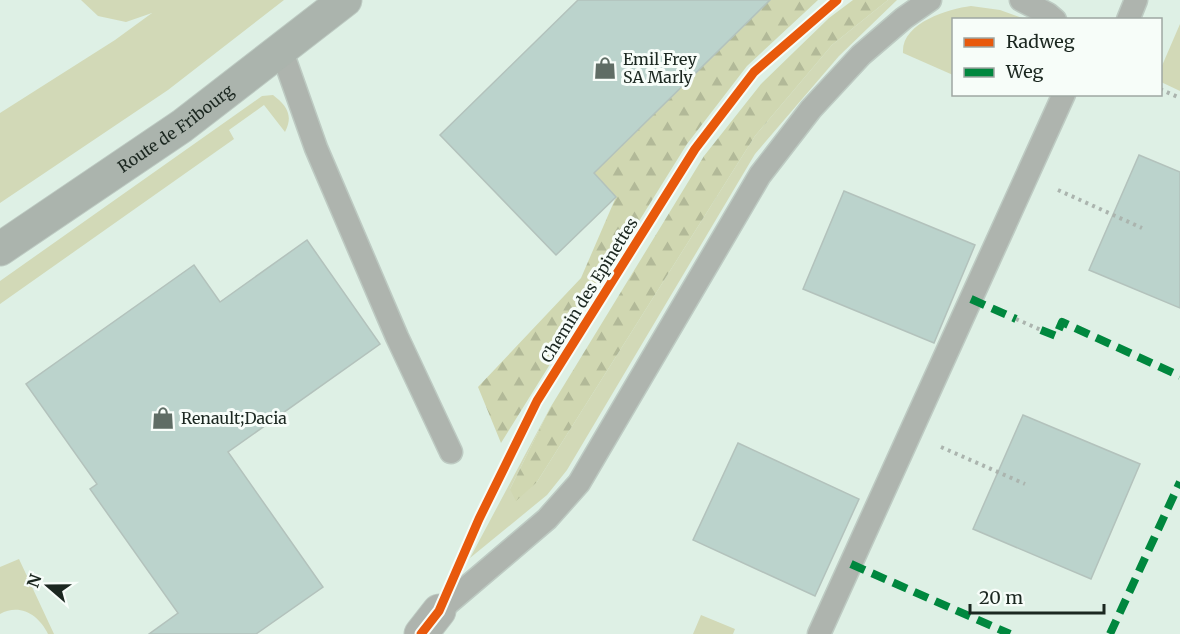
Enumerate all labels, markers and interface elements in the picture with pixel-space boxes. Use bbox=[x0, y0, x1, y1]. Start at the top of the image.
legend bbox=[952, 18, 1162, 96]
text: Radweg bbox=[1006, 30, 1075, 53]
place label: Emil Frey SA Marly bbox=[623, 49, 697, 87]
shop icon: Emil Frey SA Marly bbox=[592, 55, 618, 81]
text: Weg bbox=[1005, 60, 1044, 83]
street label: Route de Fribourg bbox=[114, 80, 238, 177]
street label: Chemin des Epinettes bbox=[536, 214, 642, 366]
shop icon: Renault;Dacia bbox=[150, 405, 176, 431]
place label: Renault;Dacia bbox=[181, 408, 287, 428]
north arrow bbox=[18, 556, 78, 616]
text: N bbox=[22, 571, 46, 590]
scale bar bbox=[970, 577, 1104, 615]
text: 20 m bbox=[979, 586, 1023, 609]

